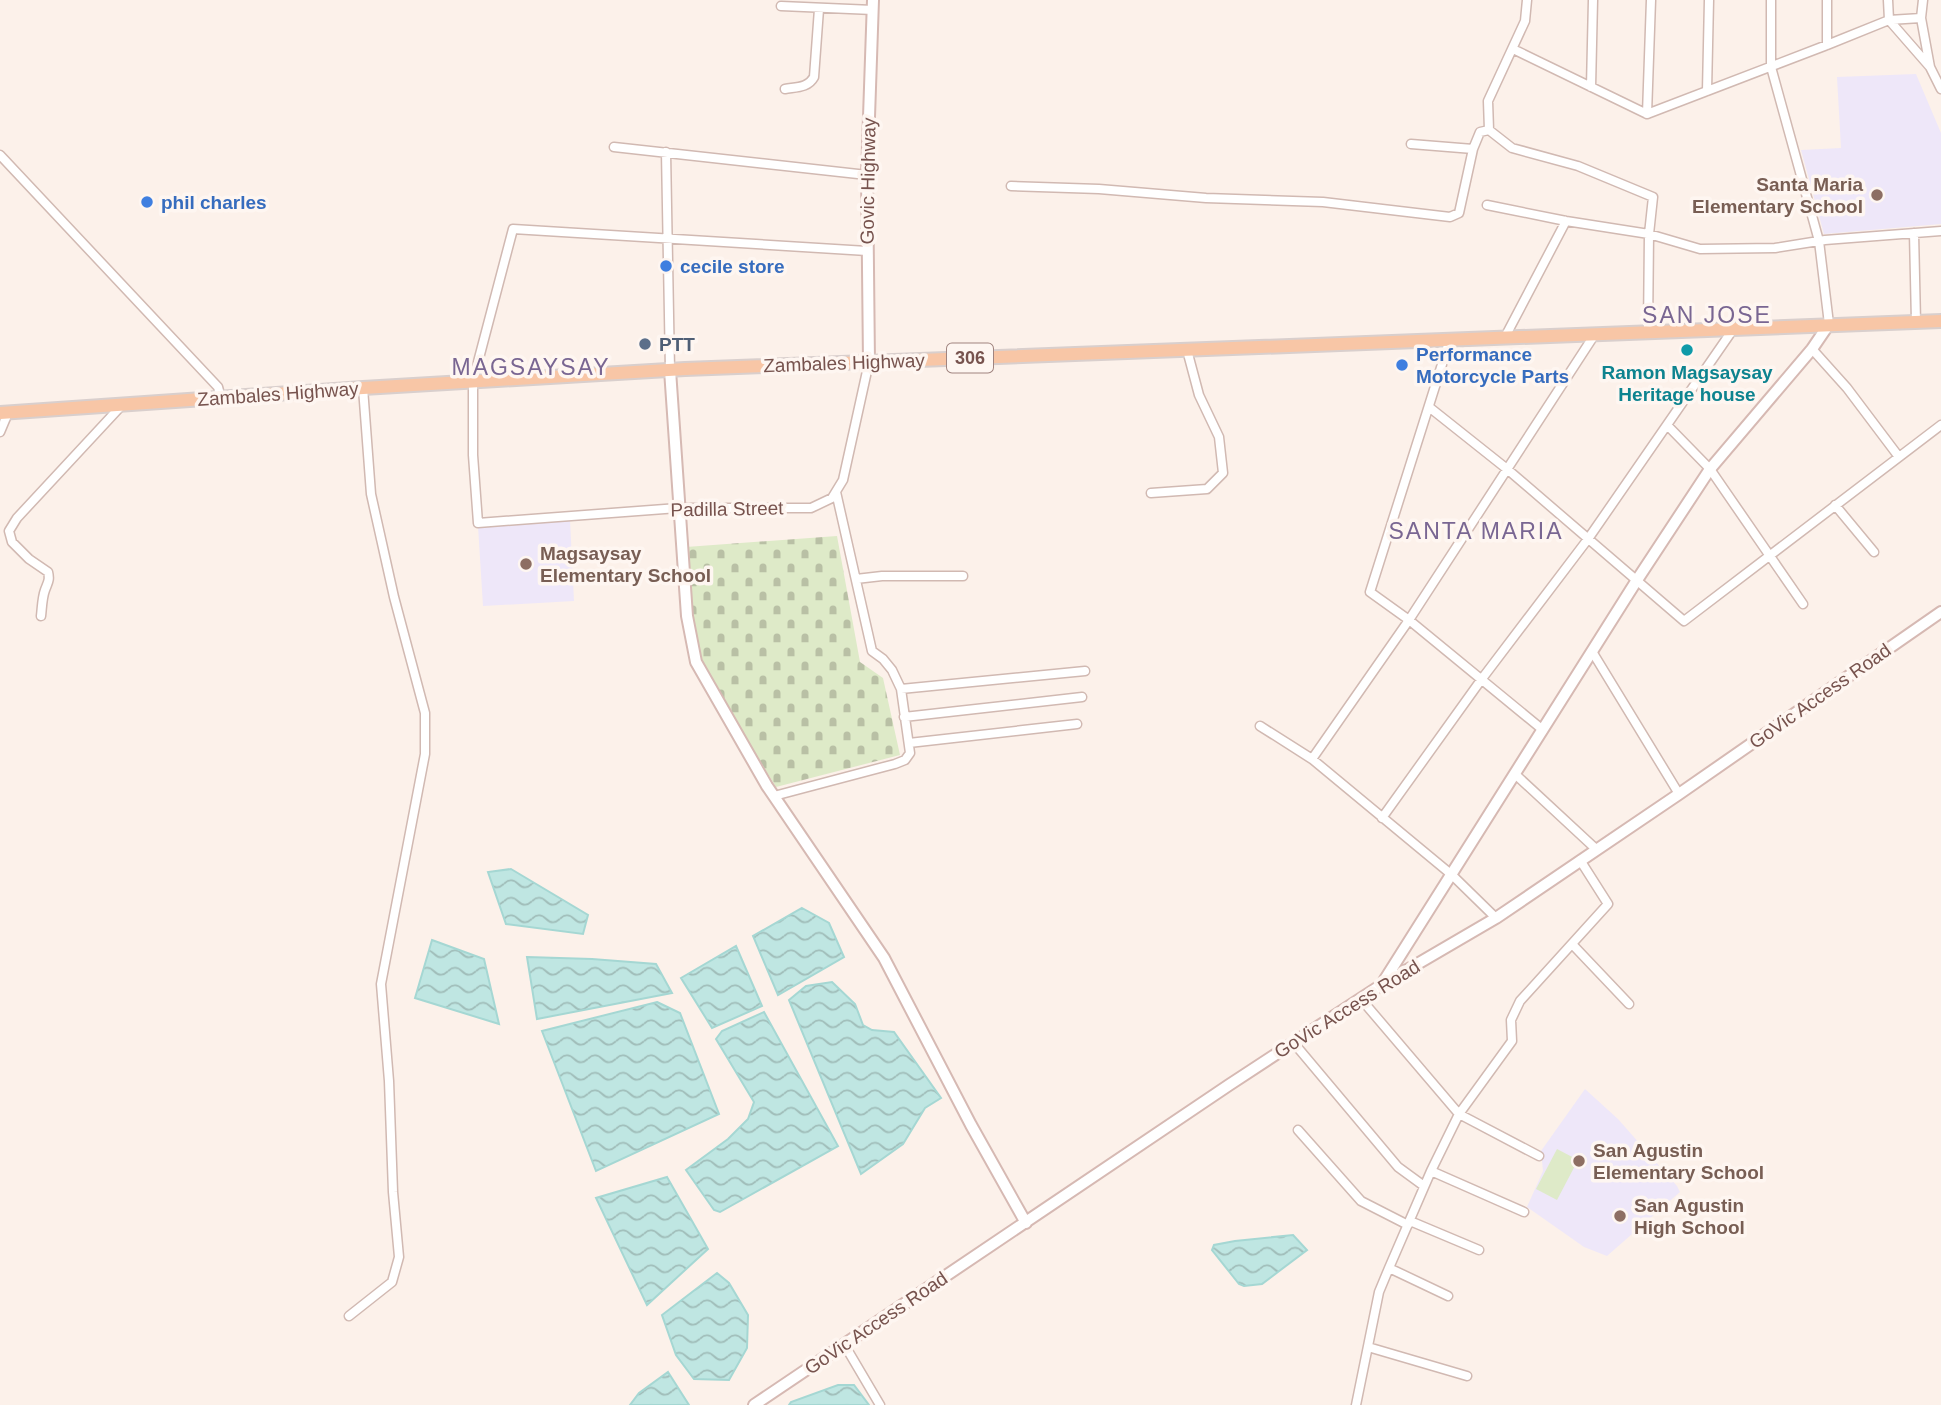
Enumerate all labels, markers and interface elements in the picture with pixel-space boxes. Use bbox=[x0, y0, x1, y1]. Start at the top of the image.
street label: Govic Highway bbox=[856, 117, 880, 245]
place label: Santa Maria Elementary School bbox=[1692, 174, 1863, 217]
marker: Santa Maria Elementary School bbox=[1869, 187, 1885, 203]
place label: phil charles bbox=[161, 192, 267, 213]
marker: phil charles bbox=[139, 194, 155, 210]
place label: cecile store bbox=[680, 256, 785, 277]
marker: cecile store bbox=[658, 258, 674, 274]
district label: SAN JOSE bbox=[1642, 302, 1772, 328]
place label: PTT bbox=[659, 334, 695, 355]
marker: PTT bbox=[637, 336, 653, 352]
marker: Ramon Magsaysay Heritage house bbox=[1679, 342, 1695, 358]
road number: 306 bbox=[947, 344, 993, 372]
place label: Performance Motorcycle Parts bbox=[1416, 344, 1569, 387]
street label: Zambales Highway bbox=[763, 350, 926, 376]
district label: MAGSAYSAY bbox=[451, 354, 611, 380]
marker: Performance Motorcycle Parts bbox=[1394, 357, 1410, 373]
place label: Ramon Magsaysay Heritage house bbox=[1601, 362, 1773, 405]
street label: Zambales Highway bbox=[197, 378, 360, 410]
street label: Padilla Street bbox=[670, 498, 784, 520]
district label: SANTA MARIA bbox=[1389, 518, 1563, 544]
place label: Magsaysay Elementary School bbox=[540, 543, 711, 586]
marker: Magsaysay Elementary School bbox=[518, 556, 534, 572]
street label: GoVic Access Road bbox=[1745, 639, 1895, 753]
street label: GoVic Access Road bbox=[1270, 956, 1424, 1062]
place label: San Agustin Elementary School bbox=[1593, 1140, 1764, 1183]
marker: San Agustin Elementary School bbox=[1571, 1153, 1587, 1169]
place label: San Agustin High School bbox=[1634, 1195, 1745, 1238]
marker: San Agustin High School bbox=[1612, 1208, 1628, 1224]
street label: GoVic Access Road bbox=[801, 1267, 951, 1379]

